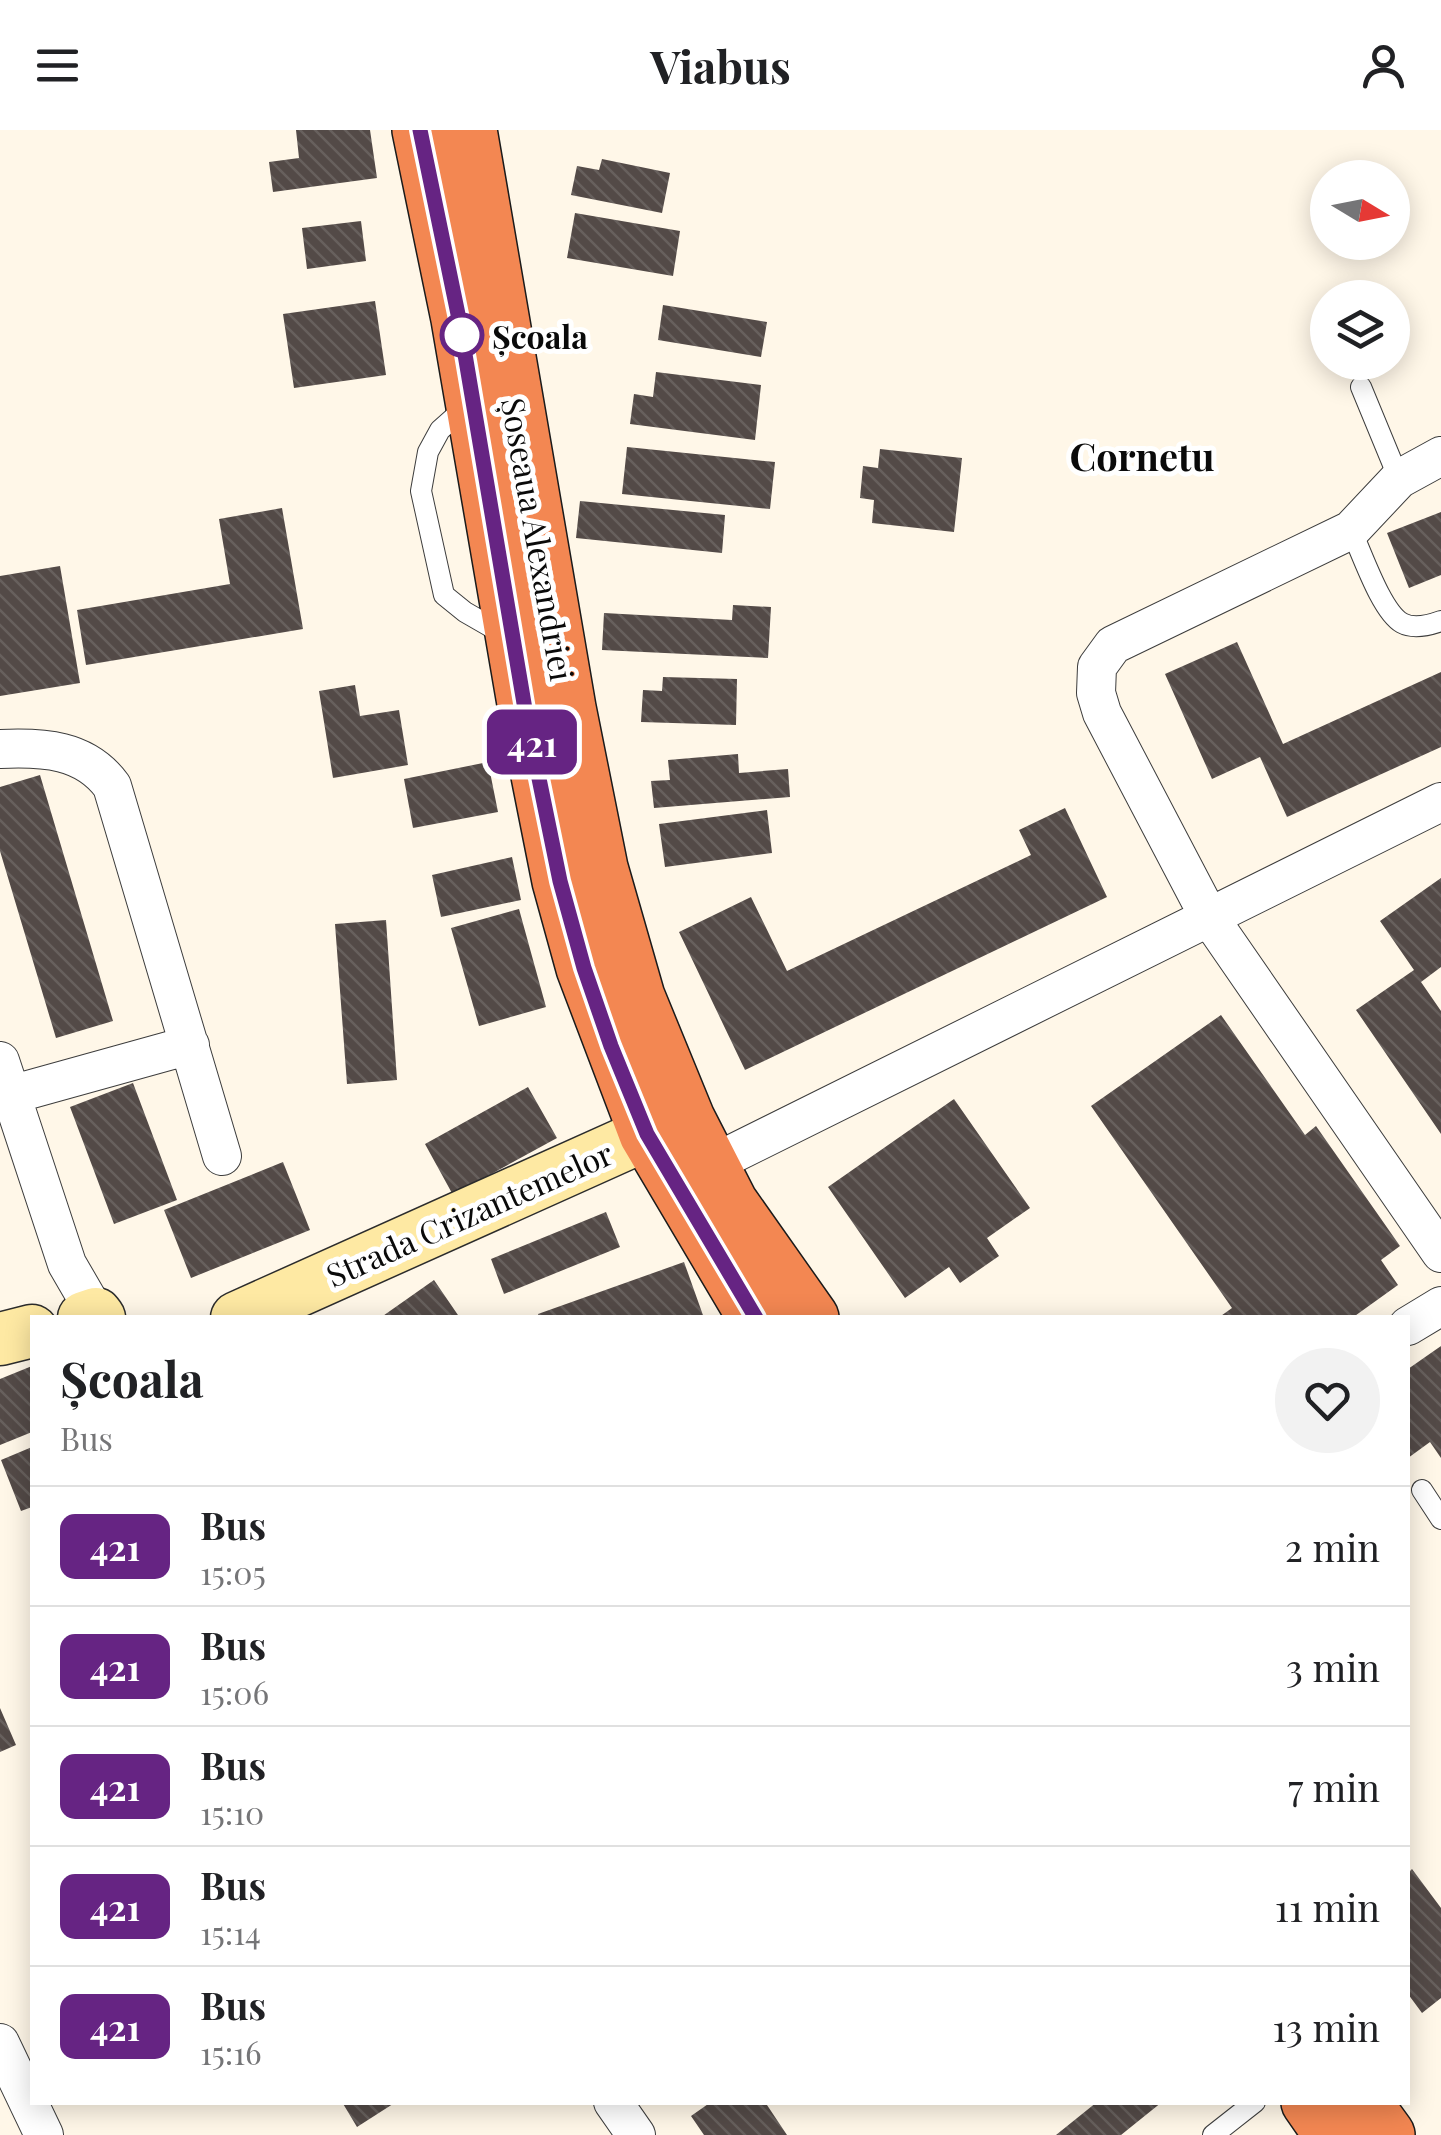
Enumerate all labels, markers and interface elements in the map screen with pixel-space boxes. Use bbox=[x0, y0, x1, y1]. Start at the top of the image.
text: Viabus bbox=[650, 35, 791, 95]
icon: menu bbox=[30, 38, 85, 93]
icon: person bbox=[1356, 38, 1411, 93]
north arrow bbox=[1310, 160, 1410, 260]
map controls bbox=[1310, 160, 1410, 380]
button: layers bbox=[1310, 280, 1410, 380]
marker: Școala bbox=[441, 314, 483, 356]
place label: Școala bbox=[492, 314, 588, 357]
street label: Șoseaua Alexandriei bbox=[492, 394, 585, 684]
district label: Cornetu bbox=[1070, 430, 1214, 481]
line badge: 421 bbox=[474, 710, 590, 774]
text: 421 bbox=[507, 719, 557, 766]
street label: Strada Crizantemelor bbox=[319, 1130, 619, 1296]
text: Școala bbox=[60, 1346, 204, 1410]
button: heart bbox=[1275, 1348, 1380, 1453]
text: Bus bbox=[60, 1416, 113, 1459]
text: Bus bbox=[200, 1499, 266, 1550]
text: 2 min bbox=[1285, 1521, 1380, 1572]
text: 421 bbox=[90, 1523, 140, 1570]
text: 15:05 bbox=[200, 1550, 266, 1593]
text: Bus bbox=[200, 1619, 266, 1670]
text: 3 min bbox=[1286, 1641, 1380, 1692]
text: 421 bbox=[90, 1643, 140, 1690]
text: 15:06 bbox=[200, 1670, 269, 1713]
text: Bus bbox=[200, 1739, 266, 1790]
text: 7 min bbox=[1288, 1761, 1380, 1812]
text: 421 bbox=[90, 1763, 140, 1810]
text: 15:10 bbox=[200, 1790, 264, 1833]
text: Bus bbox=[200, 1859, 266, 1910]
text: 11 min bbox=[1275, 1881, 1380, 1932]
text: 421 bbox=[90, 1883, 140, 1930]
text: 15:14 bbox=[200, 1910, 261, 1953]
text: Bus bbox=[200, 1979, 266, 2030]
text: 13 min bbox=[1272, 2001, 1380, 2052]
text: 421 bbox=[90, 2003, 140, 2050]
text: 15:16 bbox=[200, 2030, 262, 2073]

